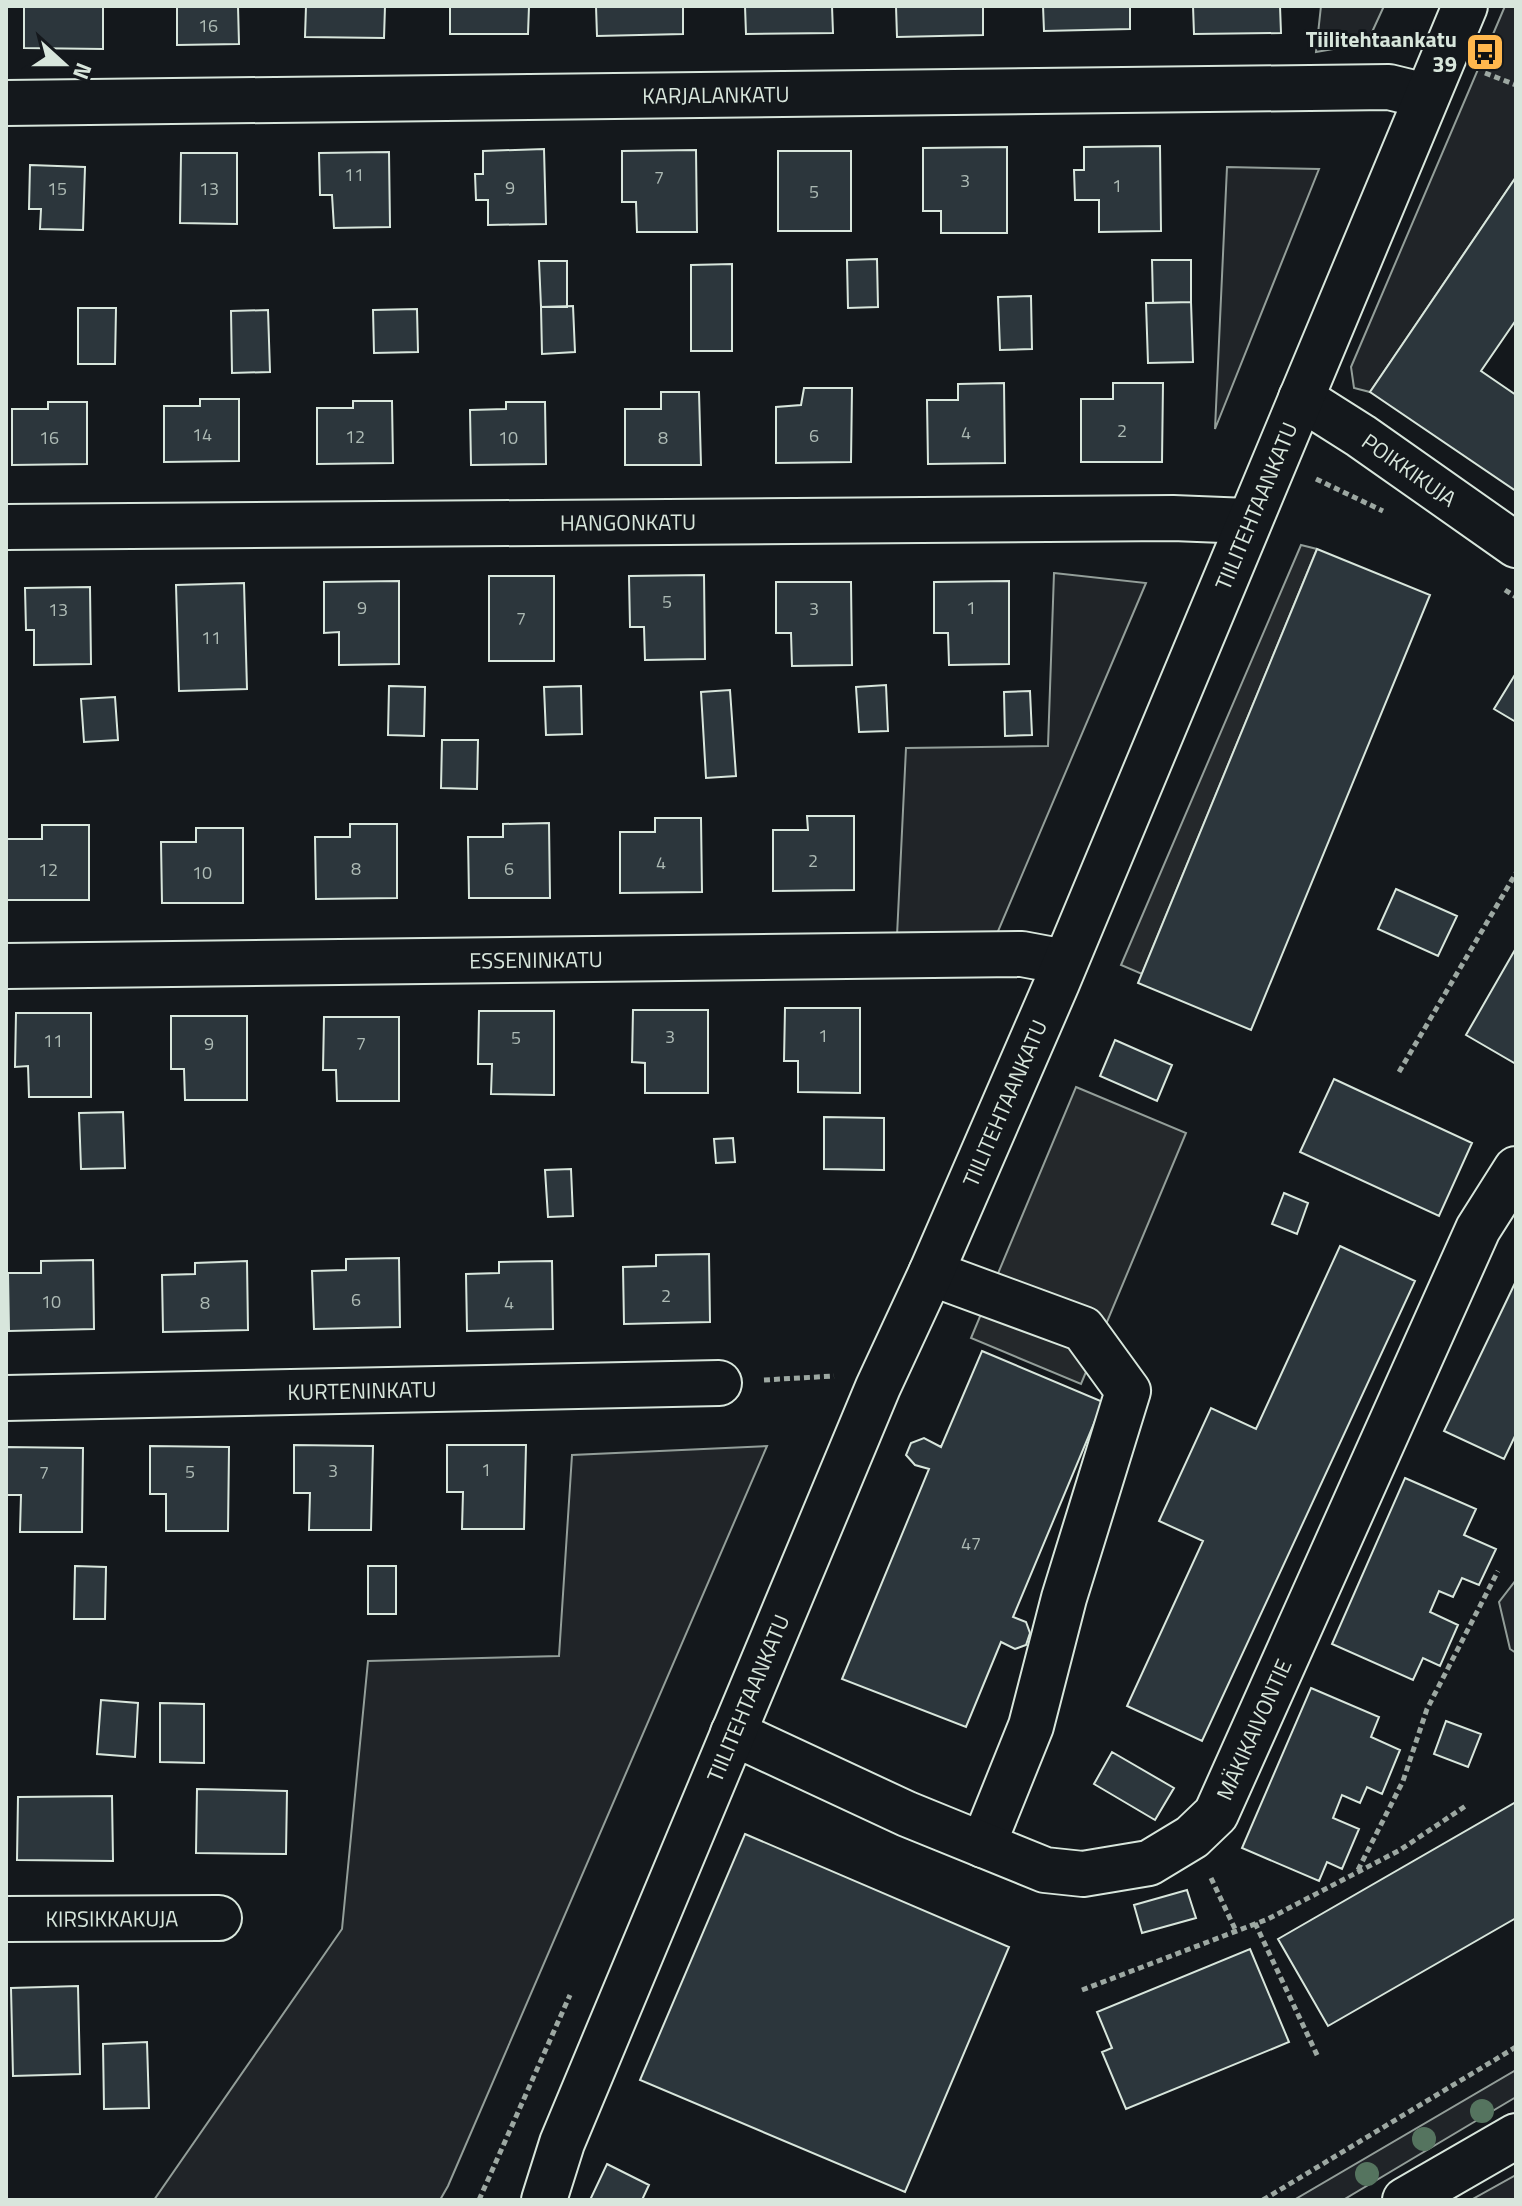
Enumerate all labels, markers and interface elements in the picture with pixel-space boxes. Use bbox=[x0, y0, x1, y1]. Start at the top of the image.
house number: 16 bbox=[198, 12, 218, 39]
place label: Tiilitehtaankatu 39 bbox=[1306, 22, 1457, 81]
north arrow bbox=[24, 24, 104, 104]
bus stop icon: Tiilitehtaankatu 39 bbox=[1464, 31, 1506, 73]
text: N bbox=[64, 58, 101, 84]
street label: KARJALANKATU bbox=[642, 77, 790, 113]
house number: 11 bbox=[344, 161, 364, 188]
house number: 7 bbox=[654, 164, 664, 191]
house number: 3 bbox=[960, 167, 970, 194]
house number: 1 bbox=[1112, 172, 1122, 199]
house number: 9 bbox=[505, 174, 515, 201]
house number: 15 bbox=[47, 175, 67, 202]
house number: 13 bbox=[199, 175, 219, 202]
house number: 5 bbox=[809, 178, 819, 205]
house number: 2 bbox=[1117, 417, 1127, 444]
street label: TIILITEHTAANKATU bbox=[1206, 417, 1306, 595]
house number: 4 bbox=[961, 419, 971, 446]
house number: 14 bbox=[192, 421, 212, 448]
house number: 6 bbox=[809, 422, 819, 449]
house number: 12 bbox=[345, 423, 365, 450]
house number: 16 bbox=[39, 424, 59, 451]
house number: 10 bbox=[498, 424, 518, 451]
house number: 8 bbox=[658, 424, 668, 451]
street label: POIKKIKUJA bbox=[1355, 425, 1464, 515]
street label: HANGONKATU bbox=[560, 505, 696, 540]
house number: 5 bbox=[662, 588, 672, 615]
house number: 9 bbox=[357, 594, 367, 621]
house number: 1 bbox=[966, 594, 976, 621]
house number: 3 bbox=[809, 595, 819, 622]
house number: 13 bbox=[48, 596, 68, 623]
house number: 7 bbox=[516, 605, 526, 632]
house number: 11 bbox=[201, 624, 221, 651]
house number: 2 bbox=[808, 847, 818, 874]
house number: 4 bbox=[656, 849, 666, 876]
house number: 8 bbox=[351, 855, 361, 882]
house number: 6 bbox=[504, 855, 514, 882]
house number: 12 bbox=[38, 856, 58, 883]
house number: 10 bbox=[192, 859, 212, 886]
street label: ESSENINKATU bbox=[469, 942, 603, 978]
street label: TIILITEHTAANKATU bbox=[954, 1014, 1056, 1192]
house number: 1 bbox=[818, 1022, 828, 1049]
house number: 3 bbox=[665, 1023, 675, 1050]
house number: 5 bbox=[511, 1024, 521, 1051]
house number: 11 bbox=[43, 1027, 63, 1054]
house number: 9 bbox=[204, 1030, 214, 1057]
house number: 7 bbox=[356, 1030, 366, 1057]
house number: 2 bbox=[661, 1282, 671, 1309]
house number: 6 bbox=[351, 1286, 361, 1313]
house number: 10 bbox=[41, 1288, 61, 1315]
house number: 8 bbox=[200, 1289, 210, 1316]
house number: 4 bbox=[504, 1289, 514, 1316]
street label: KURTENINKATU bbox=[287, 1372, 437, 1409]
house number: 1 bbox=[481, 1456, 491, 1483]
house number: 3 bbox=[328, 1457, 338, 1484]
house number: 5 bbox=[185, 1458, 195, 1485]
house number: 7 bbox=[39, 1459, 49, 1486]
house number: 47 bbox=[961, 1530, 981, 1557]
street label: TIILITEHTAANKATU bbox=[698, 1609, 798, 1787]
street label: MÄKIKAIVONTIE bbox=[1207, 1653, 1300, 1806]
street label: KIRSIKKAKUJA bbox=[45, 1901, 179, 1936]

